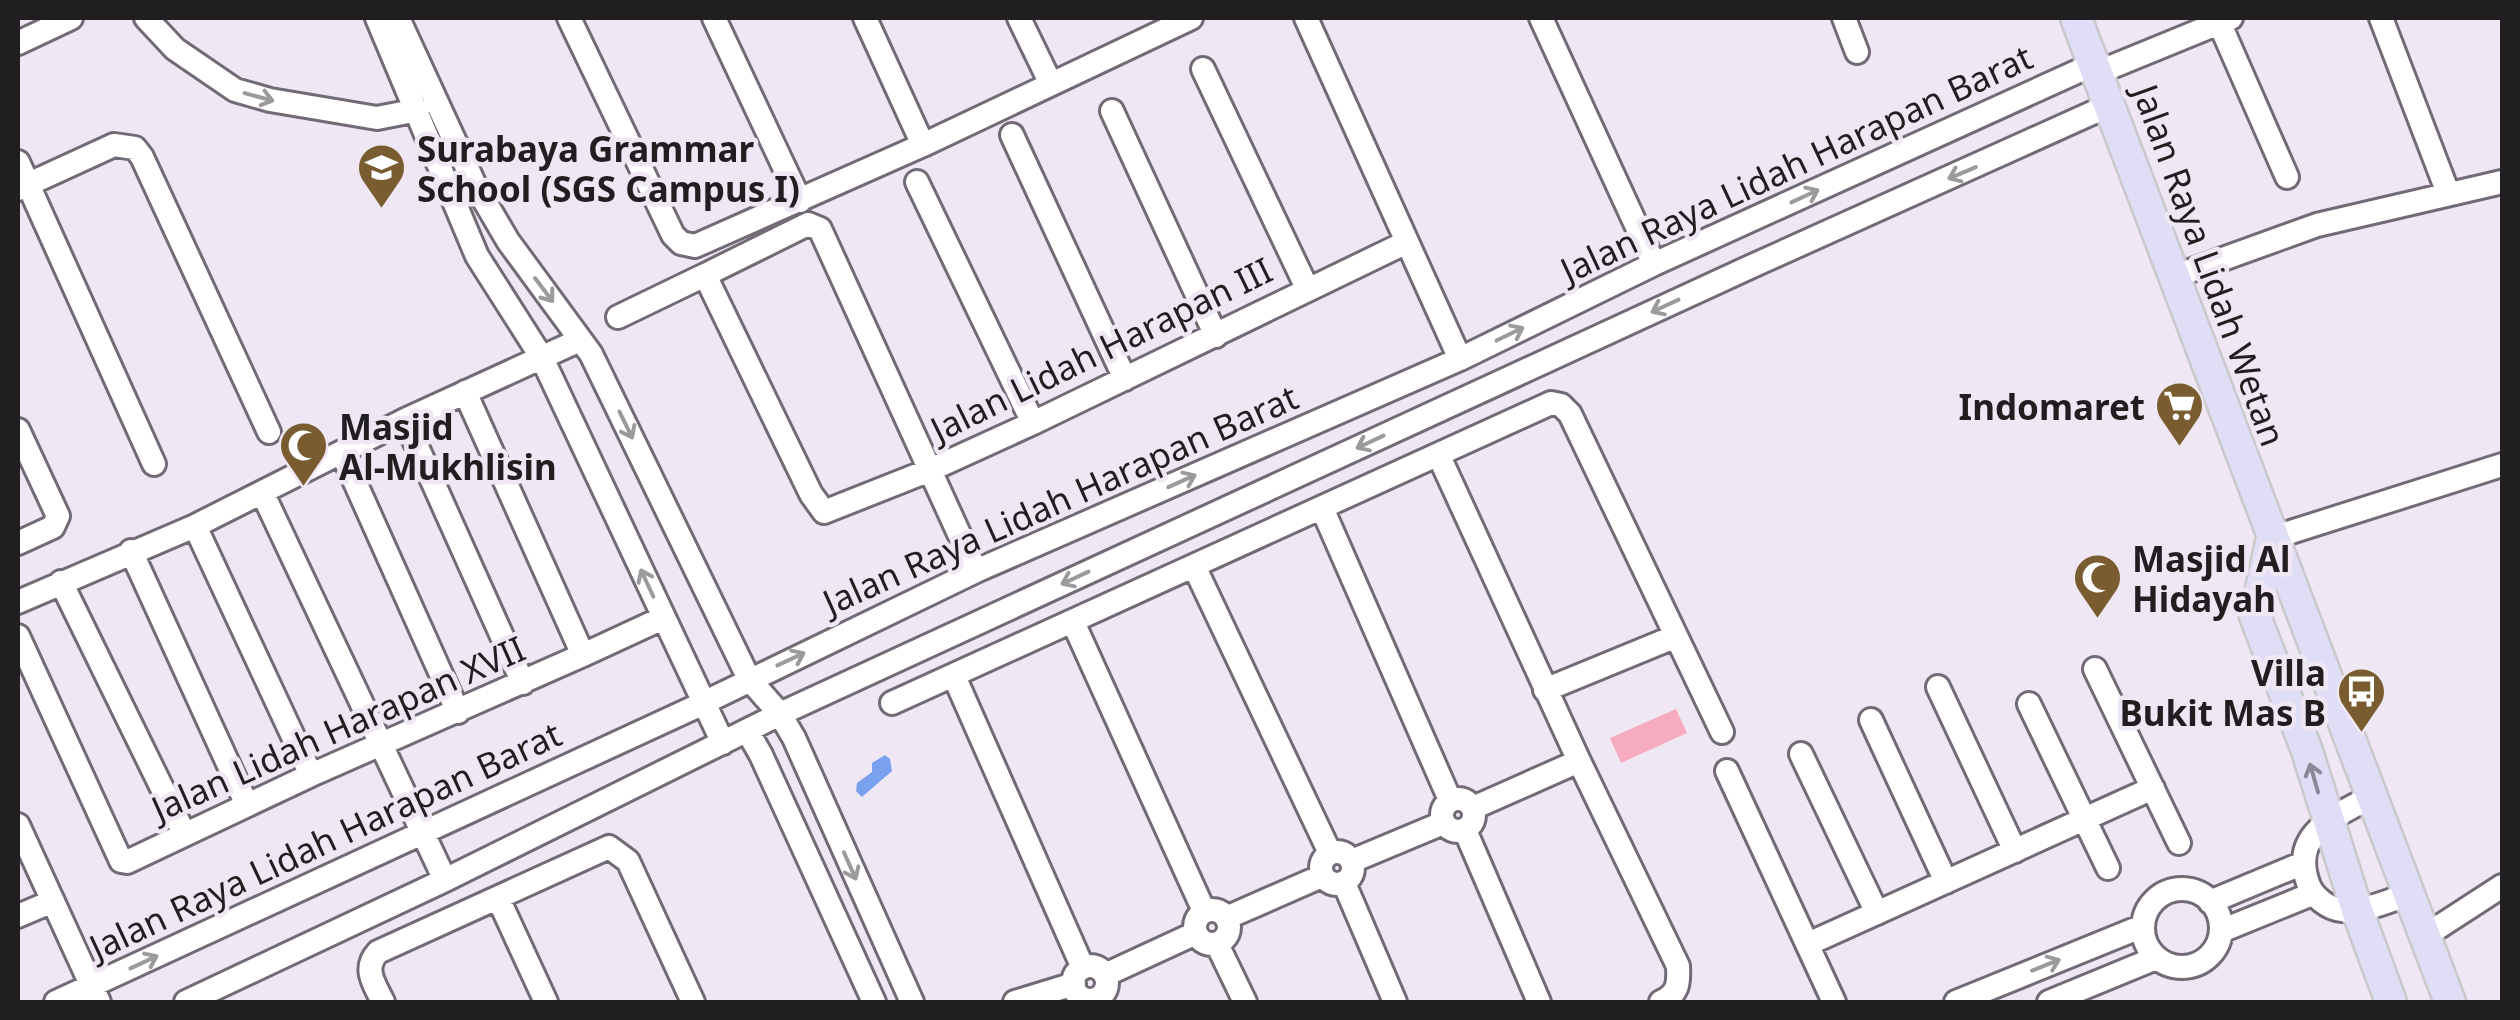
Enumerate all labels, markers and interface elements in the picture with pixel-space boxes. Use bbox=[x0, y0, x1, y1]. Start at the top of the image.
street label: Jalan Raya Lidah Harapan Barat bbox=[1550, 33, 2039, 294]
street label: Jalan Raya Lidah Wetan bbox=[2122, 75, 2297, 452]
one-way arrow bbox=[243, 88, 274, 107]
place label: Surabaya Grammar School (SGS Campus I) bbox=[417, 125, 800, 212]
school or university icon: Surabaya Grammar School (SGS Campus I) bbox=[356, 142, 408, 210]
one-way arrow bbox=[1947, 166, 1978, 184]
one-way arrow bbox=[1789, 186, 1819, 205]
street label: Jalan Lidah Harapan III bbox=[920, 246, 1280, 453]
one-way arrow bbox=[533, 276, 554, 303]
one-way arrow bbox=[1651, 298, 1681, 317]
one-way arrow bbox=[1495, 324, 1525, 343]
street label: Jalan Raya Lidah Harapan Barat bbox=[812, 373, 1305, 626]
supermarket icon: Indomaret bbox=[2154, 380, 2206, 448]
place label: Indomaret bbox=[1959, 383, 2145, 430]
place label: Masjid Al-Mukhlisin bbox=[339, 403, 557, 490]
one-way arrow bbox=[617, 410, 636, 440]
mosque icon: Masjid Al-Mukhlisin bbox=[278, 420, 330, 488]
one-way arrow bbox=[1356, 434, 1386, 453]
one-way arrow bbox=[1166, 471, 1197, 489]
place label: Masjid Al Hidayah bbox=[2132, 535, 2290, 622]
mosque icon: Masjid Al Hidayah bbox=[2071, 552, 2123, 620]
one-way arrow bbox=[637, 568, 655, 599]
one-way arrow bbox=[1061, 570, 1091, 589]
street label: Jalan Lidah Harapan XVII bbox=[141, 624, 532, 833]
one-way arrow bbox=[775, 649, 805, 668]
place label: Villa Bukit Mas B bbox=[2120, 649, 2326, 736]
bus stop icon: Villa Bukit Mas B bbox=[2335, 666, 2387, 734]
street label: Jalan Raya Lidah Harapan Barat bbox=[79, 710, 568, 971]
one-way arrow bbox=[2304, 762, 2322, 794]
one-way arrow bbox=[842, 850, 861, 880]
one-way arrow bbox=[128, 951, 158, 970]
one-way arrow bbox=[2030, 955, 2061, 973]

